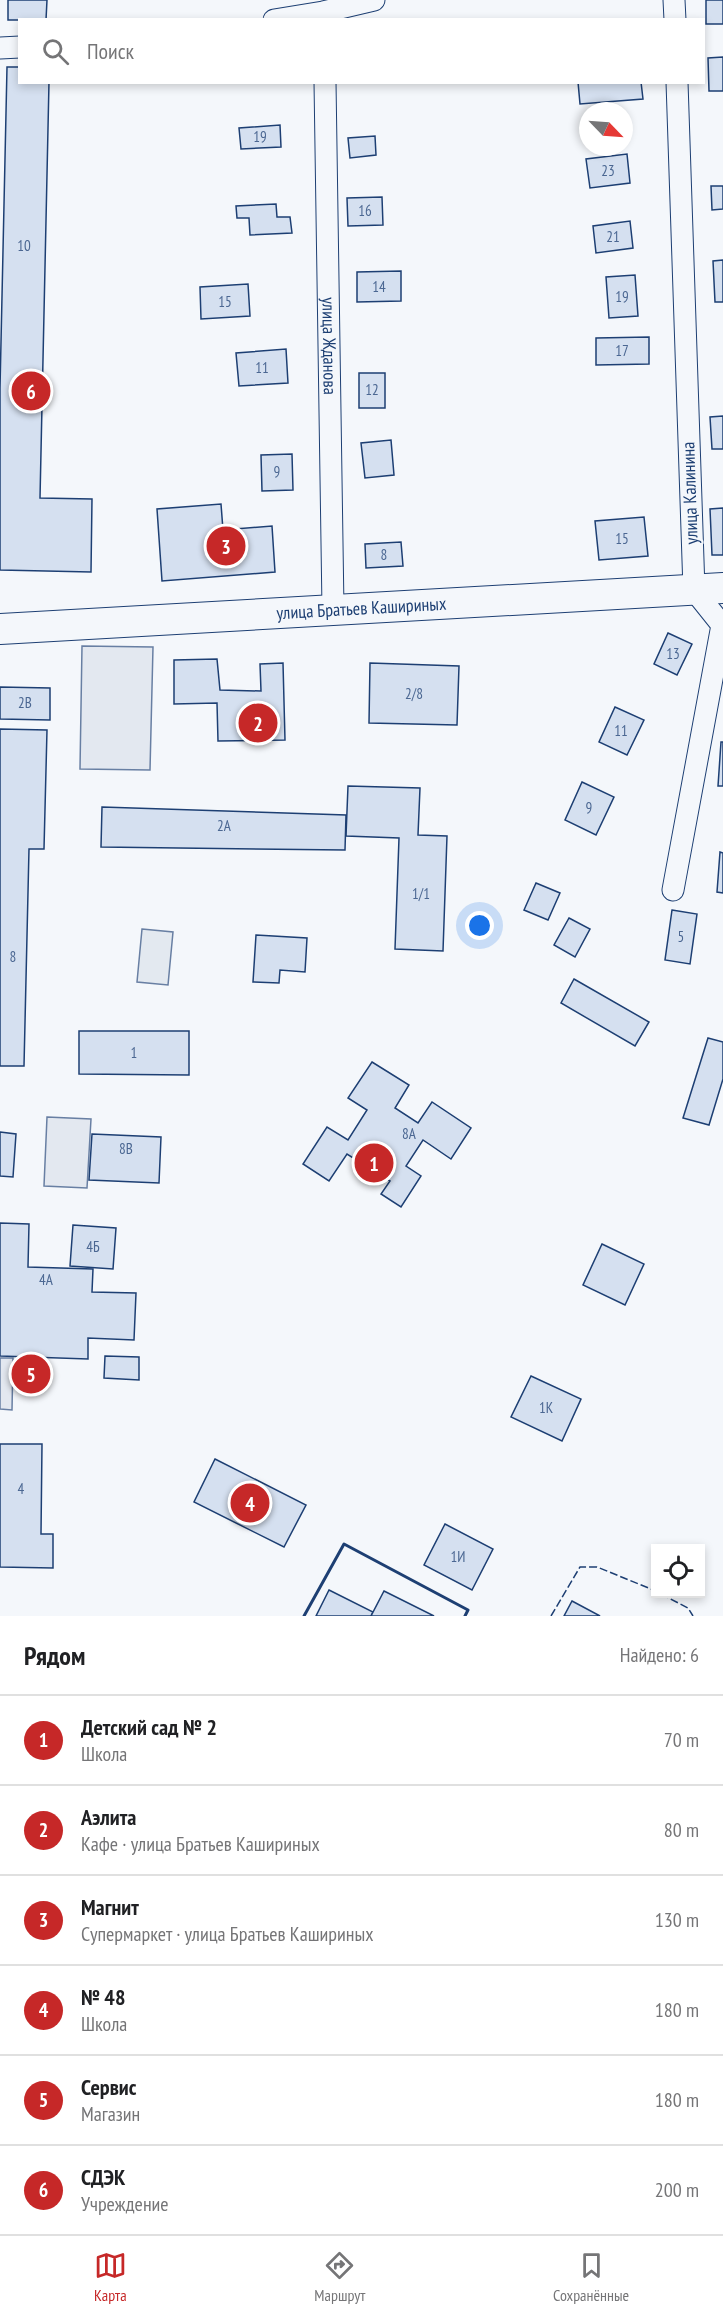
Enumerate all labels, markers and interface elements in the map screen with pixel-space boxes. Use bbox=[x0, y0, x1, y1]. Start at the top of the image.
search box bbox=[18, 18, 705, 84]
icon: search bbox=[39, 35, 72, 68]
text: Поиск bbox=[87, 37, 134, 65]
north arrow bbox=[579, 102, 633, 156]
house number: 19 bbox=[253, 127, 267, 146]
house number: 23 bbox=[601, 161, 615, 180]
house number: 16 bbox=[358, 201, 372, 220]
house number: 21 bbox=[606, 227, 620, 246]
house number: 10 bbox=[17, 236, 31, 255]
house number: 14 bbox=[372, 277, 386, 296]
house number: 19 bbox=[615, 287, 629, 306]
house number: 15 bbox=[218, 292, 232, 311]
street label: улица Жданова bbox=[317, 297, 342, 395]
house number: 17 bbox=[615, 341, 629, 360]
house number: 11 bbox=[255, 358, 269, 377]
pin: 6 bbox=[12, 368, 51, 414]
house number: 12 bbox=[365, 380, 379, 399]
street label: улица Калинина bbox=[676, 441, 703, 545]
house number: 9 bbox=[274, 462, 280, 481]
pin: 3 bbox=[206, 524, 246, 568]
house number: 15 bbox=[615, 529, 629, 548]
house number: 8 bbox=[381, 545, 387, 564]
street label: улица Братьев Кашириных bbox=[276, 592, 448, 624]
house number: 13 bbox=[666, 644, 680, 663]
house number: 2/8 bbox=[405, 684, 423, 703]
house number: 2В bbox=[18, 693, 32, 712]
pin: 2 bbox=[238, 700, 278, 746]
house number: 11 bbox=[614, 721, 628, 740]
house number: 9 bbox=[586, 798, 592, 817]
house number: 2А bbox=[217, 816, 232, 835]
house number: 1/1 bbox=[412, 884, 430, 903]
your location bbox=[465, 911, 494, 940]
house number: 5 bbox=[678, 927, 684, 946]
house number: 8 bbox=[10, 947, 16, 966]
house number: 1 bbox=[131, 1043, 137, 1062]
house number: 8А bbox=[402, 1124, 417, 1143]
house number: 8В bbox=[119, 1139, 133, 1158]
pin: 1 bbox=[354, 1140, 394, 1186]
house number: 4Б bbox=[86, 1237, 100, 1256]
house number: 4А bbox=[39, 1270, 54, 1289]
pin: 5 bbox=[12, 1352, 51, 1396]
house number: 1К bbox=[539, 1398, 554, 1417]
house number: 4 bbox=[18, 1479, 25, 1498]
pin: 4 bbox=[230, 1480, 270, 1526]
map controls bbox=[651, 1544, 705, 1598]
button: locate bbox=[651, 1544, 705, 1598]
house number: 1И bbox=[451, 1547, 465, 1566]
text: Рядом bbox=[24, 1639, 85, 1672]
text: Найдено: 6 bbox=[620, 1642, 699, 1668]
text: Детский сад № 2 bbox=[81, 1713, 217, 1741]
text: 1 bbox=[39, 1727, 48, 1753]
text: 70 m bbox=[664, 1727, 699, 1753]
text: Школа bbox=[81, 1741, 127, 1767]
text: Аэлита bbox=[81, 1803, 136, 1831]
text: 2 bbox=[39, 1817, 48, 1843]
text: 80 m bbox=[664, 1817, 699, 1843]
text: Кафе · улица Братьев Кашириных bbox=[81, 1831, 320, 1857]
text: Магнит bbox=[81, 1893, 139, 1921]
text: 3 bbox=[39, 1907, 48, 1933]
text: 130 m bbox=[655, 1907, 699, 1933]
text: Супермаркет · улица Братьев Кашириных bbox=[81, 1921, 373, 1947]
text: № 48 bbox=[81, 1983, 125, 2011]
text: 4 bbox=[39, 1997, 48, 2023]
text: 180 m bbox=[655, 1997, 699, 2023]
text: Школа bbox=[81, 2011, 127, 2037]
text: Сервис bbox=[81, 2073, 136, 2101]
text: 5 bbox=[39, 2087, 48, 2113]
text: 180 m bbox=[655, 2087, 699, 2113]
text: Магазин bbox=[81, 2101, 140, 2127]
text: СДЭК bbox=[81, 2163, 125, 2191]
text: 6 bbox=[39, 2177, 48, 2203]
text: 200 m bbox=[655, 2177, 699, 2203]
text: Учреждение bbox=[81, 2191, 169, 2217]
tab: Карта bbox=[94, 2249, 127, 2305]
tab: Маршрут bbox=[314, 2249, 365, 2305]
tab: Сохранённые bbox=[553, 2249, 629, 2305]

